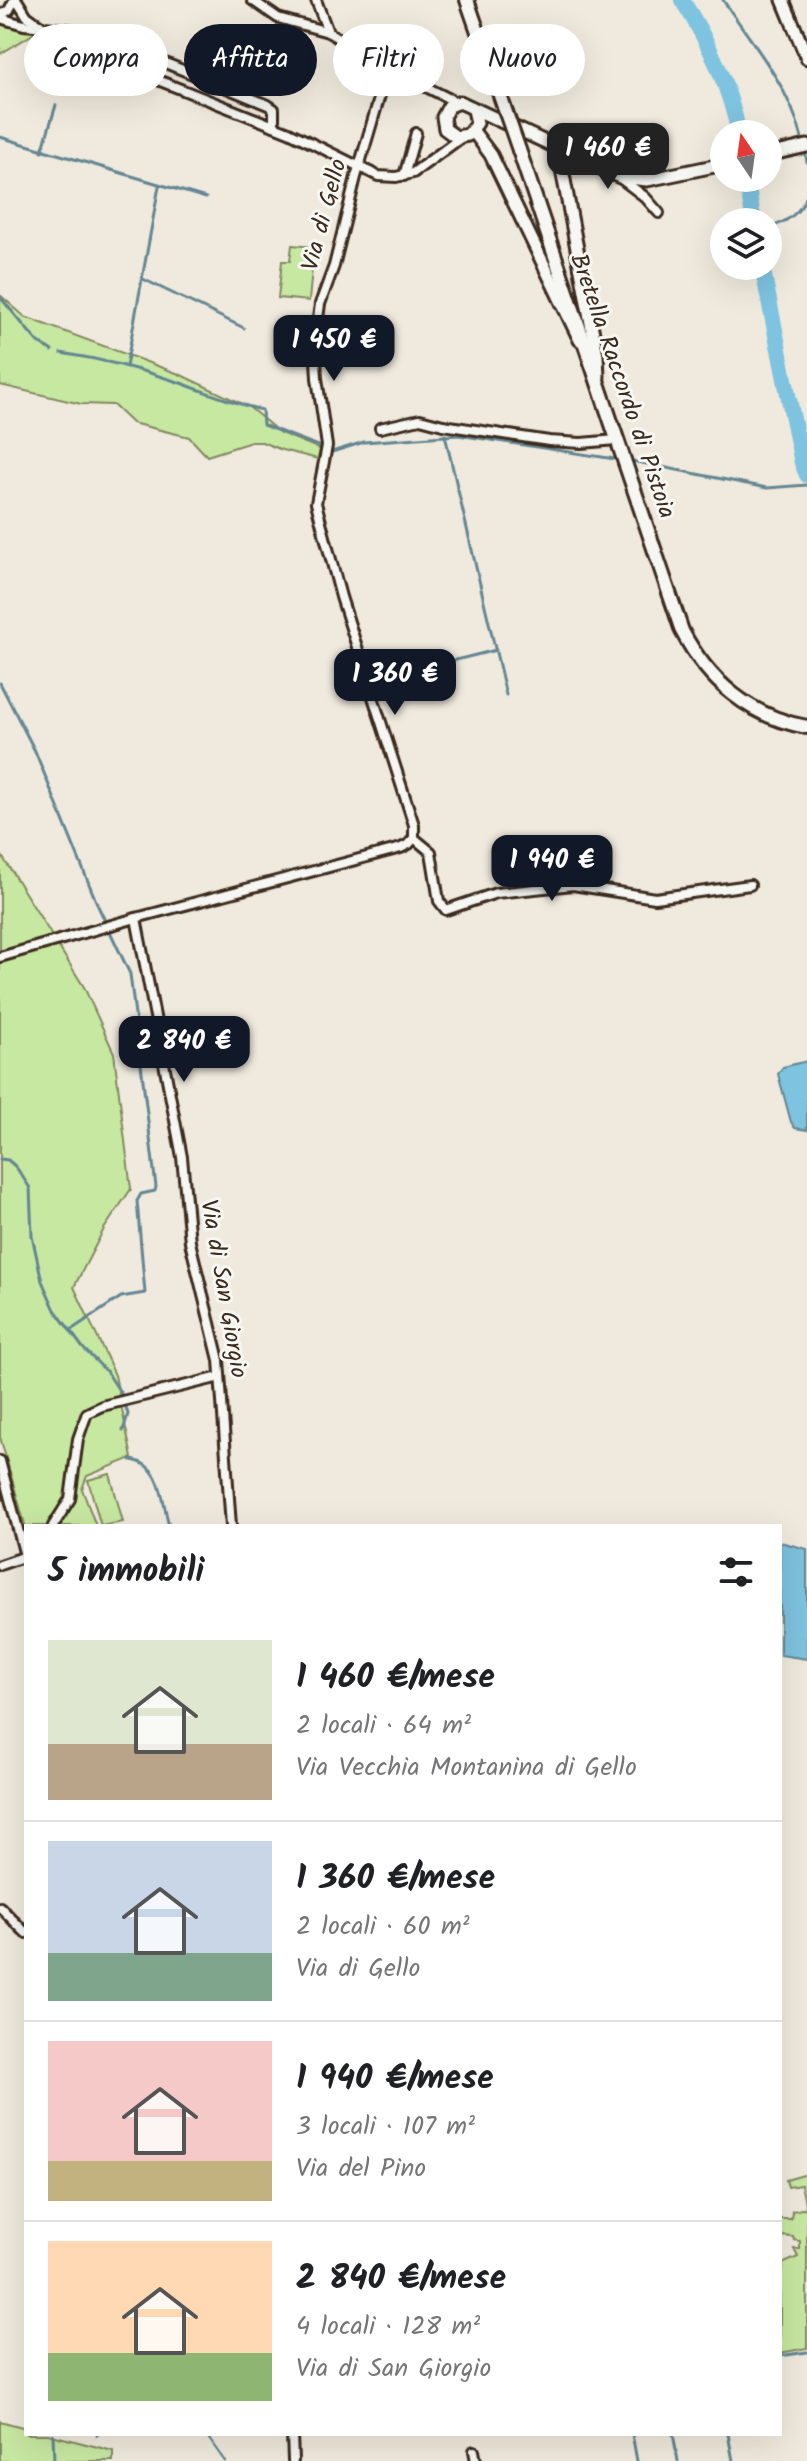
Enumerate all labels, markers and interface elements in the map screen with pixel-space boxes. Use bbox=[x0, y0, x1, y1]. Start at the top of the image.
chip: Compra bbox=[24, 24, 168, 96]
chip: Affitta bbox=[184, 24, 317, 96]
chip: Filtri bbox=[333, 24, 444, 96]
chip: Nuovo bbox=[460, 24, 585, 96]
north arrow bbox=[710, 120, 782, 192]
map controls bbox=[710, 120, 782, 280]
pin: 1 460 € bbox=[534, 123, 682, 191]
text: 1 460 € bbox=[565, 128, 651, 170]
street label: Via di Gello bbox=[291, 154, 359, 275]
button: layers bbox=[710, 208, 782, 280]
street label: Bretella Raccordo di Pistoia bbox=[558, 248, 686, 524]
pin: 1 450 € bbox=[260, 315, 408, 383]
text: 1 450 € bbox=[291, 320, 377, 362]
pin: 1 360 € bbox=[321, 649, 469, 717]
text: 1 360 € bbox=[352, 654, 438, 696]
pin: 1 940 € bbox=[478, 835, 626, 903]
text: 1 940 € bbox=[509, 840, 595, 882]
pin: 2 840 € bbox=[110, 1016, 258, 1084]
text: 2 840 € bbox=[137, 1021, 231, 1063]
street label: Via di San Giorgio bbox=[188, 1197, 258, 1381]
text: 5 immobili bbox=[48, 1545, 204, 1599]
icon: filters bbox=[714, 1550, 758, 1594]
text: 1 460 €/mese bbox=[296, 1651, 495, 1705]
icon: home bbox=[112, 1672, 208, 1768]
text: 2 locali · 64 m² bbox=[296, 1705, 471, 1747]
text: Via Vecchia Montanina di Gello bbox=[296, 1747, 637, 1789]
text: 1 360 €/mese bbox=[296, 1852, 495, 1906]
icon: home bbox=[112, 1873, 208, 1969]
text: 2 locali · 60 m² bbox=[296, 1906, 470, 1948]
text: Via di Gello bbox=[296, 1948, 420, 1990]
text: 1 940 €/mese bbox=[296, 2052, 494, 2106]
icon: home bbox=[112, 2073, 208, 2169]
text: 3 locali · 107 m² bbox=[296, 2106, 475, 2148]
text: Via del Pino bbox=[296, 2148, 426, 2190]
text: 2 840 €/mese bbox=[296, 2252, 506, 2306]
icon: home bbox=[112, 2273, 208, 2369]
text: 4 locali · 128 m² bbox=[296, 2306, 480, 2348]
text: Via di San Giorgio bbox=[296, 2348, 491, 2390]

